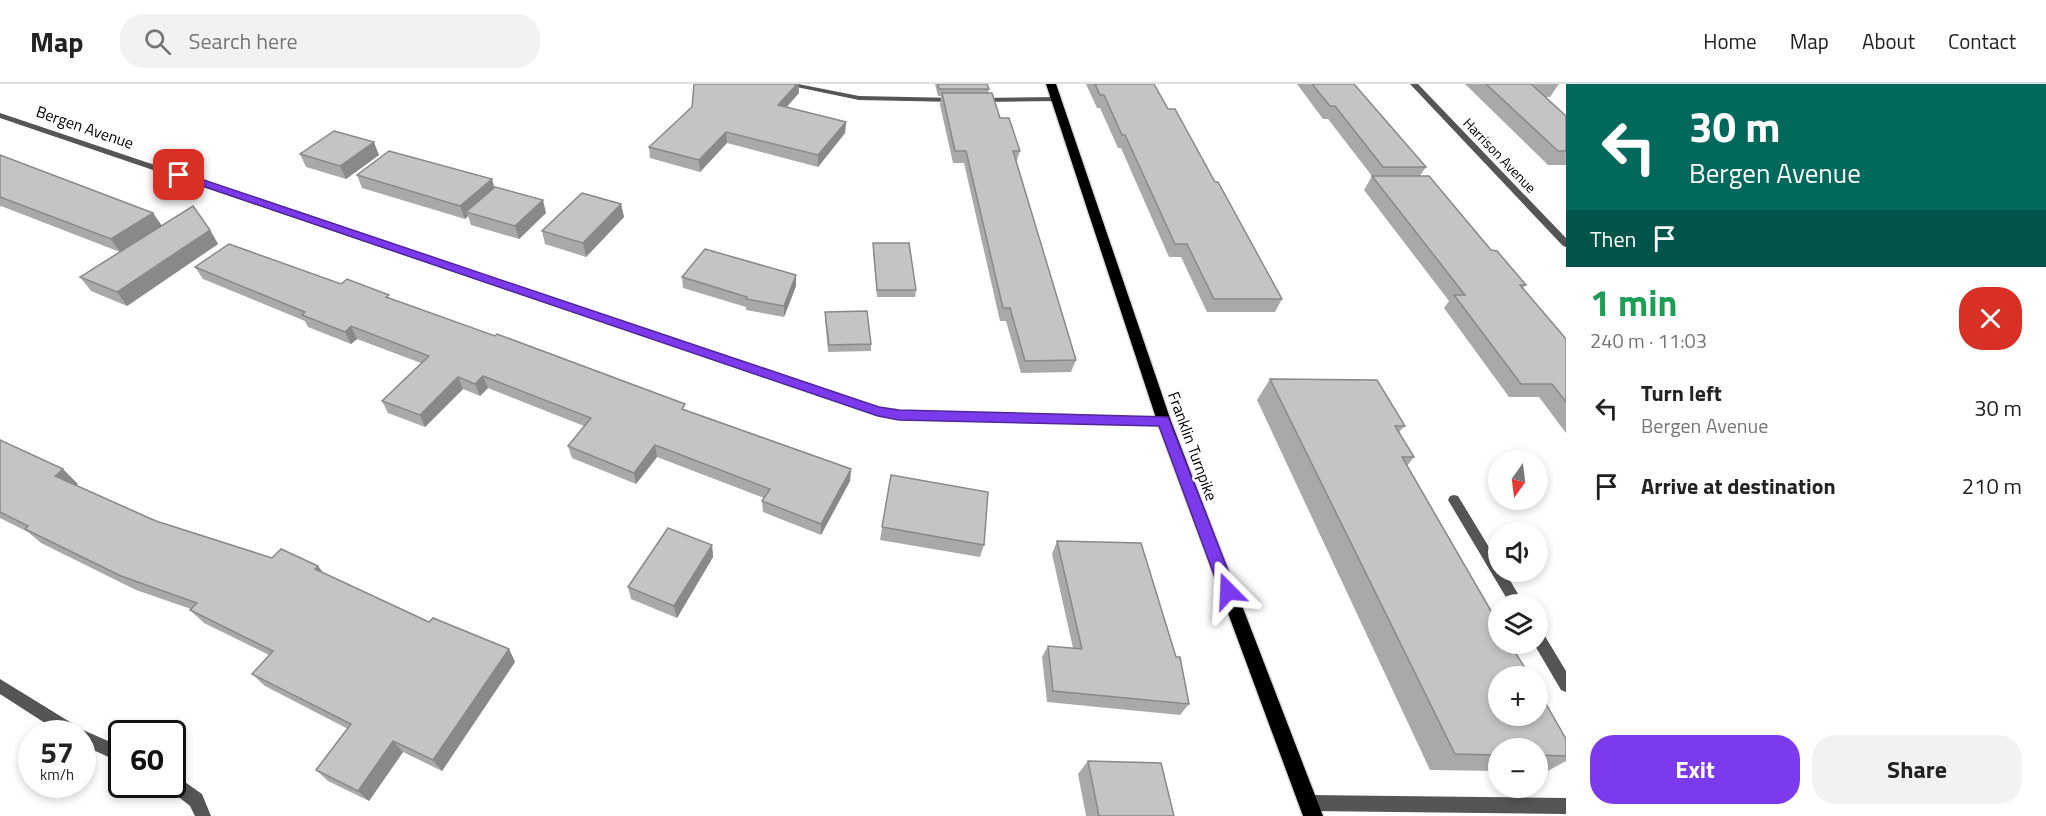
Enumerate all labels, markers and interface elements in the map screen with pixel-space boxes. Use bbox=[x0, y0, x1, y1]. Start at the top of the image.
search box bbox=[120, 14, 540, 68]
text: Map bbox=[30, 20, 84, 63]
text: Search here bbox=[189, 24, 298, 58]
icon: search bbox=[141, 25, 174, 58]
text: Home bbox=[1703, 25, 1757, 57]
text: Map bbox=[1790, 25, 1829, 57]
text: About bbox=[1862, 25, 1915, 57]
text: Contact bbox=[1948, 25, 2016, 57]
text: 30 m bbox=[1689, 94, 1781, 158]
street label: Bergen Avenue bbox=[33, 99, 137, 155]
icon: left bbox=[1590, 108, 1668, 186]
street label: Harrison Avenue bbox=[1459, 113, 1541, 197]
pin bbox=[153, 149, 204, 200]
text: Bergen Avenue bbox=[1689, 152, 1861, 193]
icon: arrive bbox=[162, 158, 195, 191]
text: Then bbox=[1590, 222, 1636, 256]
icon: arrive bbox=[1648, 222, 1681, 255]
text: 1 min bbox=[1590, 275, 1677, 330]
button: close bbox=[1959, 287, 2022, 350]
text: 240 m · 11:03 bbox=[1590, 325, 1707, 356]
text: Turn left bbox=[1641, 376, 1722, 410]
street label: Franklin Turnpike bbox=[1162, 388, 1224, 504]
text: 30 m bbox=[1974, 391, 2022, 425]
icon: left bbox=[1590, 392, 1623, 425]
text: Bergen Avenue bbox=[1641, 410, 1768, 441]
north arrow bbox=[1488, 450, 1548, 510]
map controls bbox=[1488, 450, 1548, 798]
text: Arrive at destination bbox=[1641, 469, 1836, 503]
text: 210 m bbox=[1962, 469, 2022, 503]
icon: arrive bbox=[1590, 470, 1623, 503]
button: sound bbox=[1488, 522, 1548, 582]
position arrow bbox=[1196, 559, 1260, 623]
button: layers bbox=[1488, 594, 1548, 654]
button: + bbox=[1488, 666, 1548, 726]
speed limit sign: 60 bbox=[108, 720, 186, 798]
text: 57 bbox=[40, 729, 74, 775]
button: Exit bbox=[1590, 735, 1800, 804]
button: Share bbox=[1812, 735, 2022, 804]
button: − bbox=[1488, 738, 1548, 798]
text: km/h bbox=[40, 763, 74, 786]

